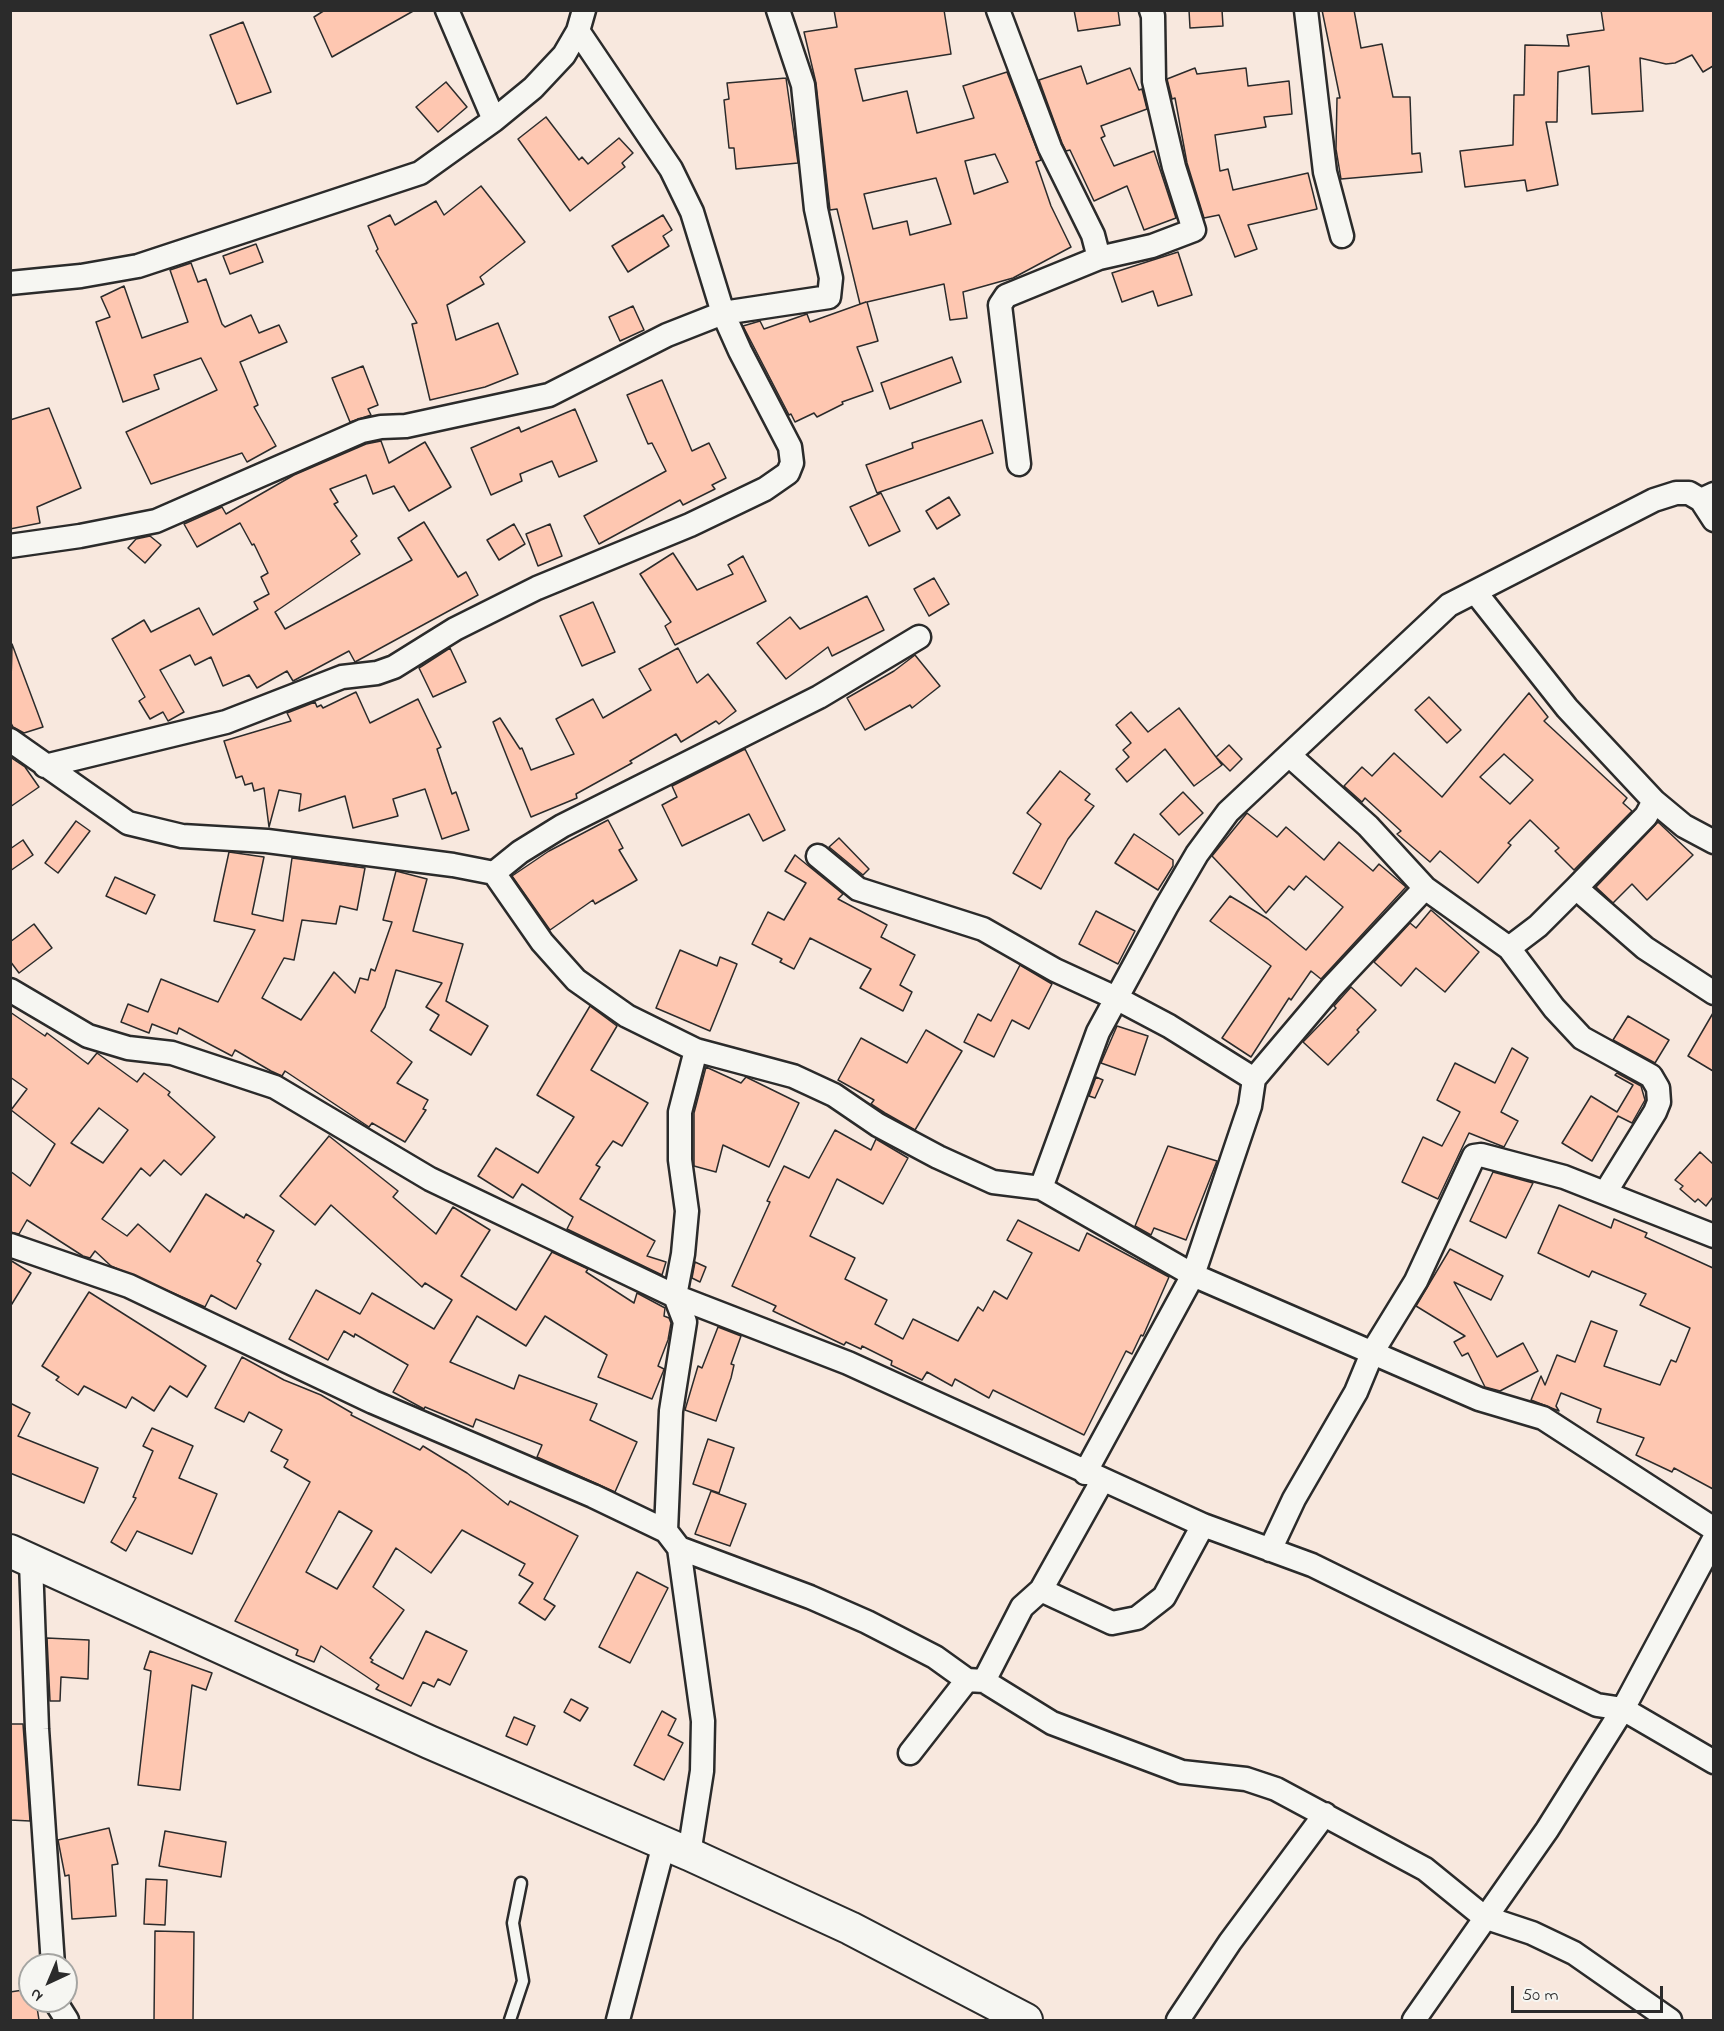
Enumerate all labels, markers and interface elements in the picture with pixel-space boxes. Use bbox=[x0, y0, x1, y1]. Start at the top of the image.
north arrow bbox=[18, 1953, 78, 2013]
scale bar bbox=[1514, 1974, 1666, 2012]
text: N bbox=[25, 1982, 49, 2007]
text: 50 m bbox=[1522, 1983, 1559, 2009]

